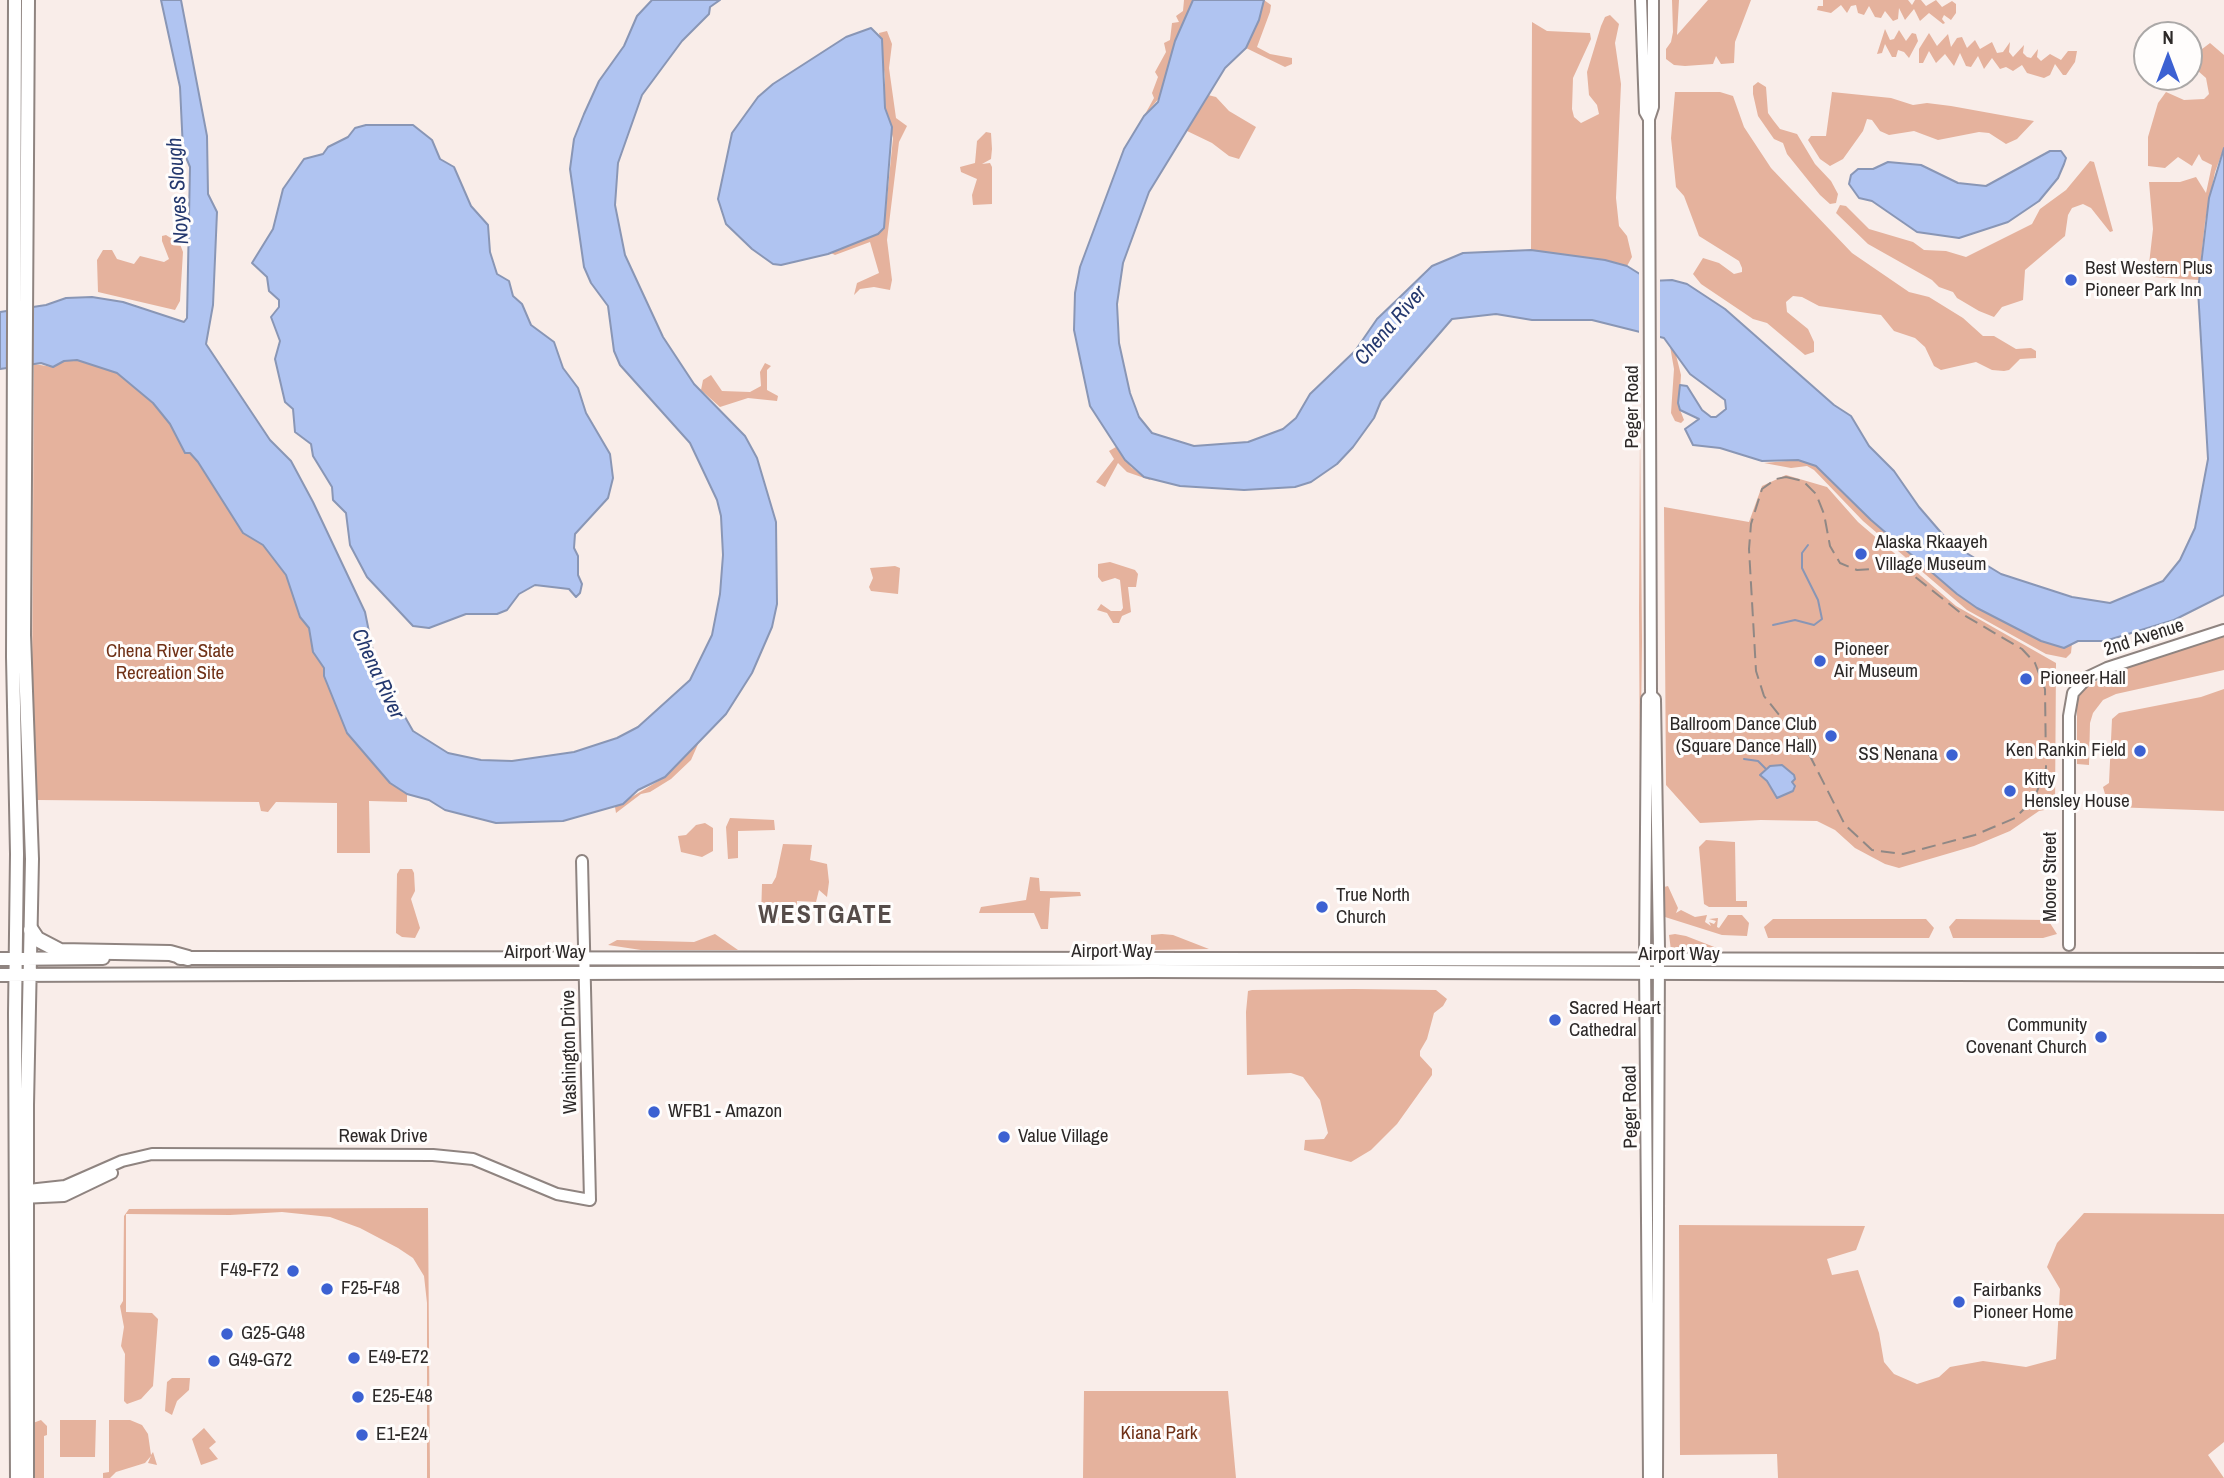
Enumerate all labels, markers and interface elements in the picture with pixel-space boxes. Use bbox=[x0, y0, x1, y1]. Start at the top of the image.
north arrow bbox=[2133, 21, 2203, 91]
text: N bbox=[2162, 24, 2174, 50]
water label: Noyes Slough bbox=[163, 137, 195, 245]
place label: Best Western Plus Pioneer Park Inn bbox=[2085, 258, 2213, 302]
marker: Best Western Plus Pioneer Park Inn bbox=[2063, 272, 2079, 288]
water label: Chena River bbox=[1350, 281, 1432, 371]
street label: Peger Road bbox=[1622, 365, 1644, 449]
place label: Alaska Rkaayeh Village Museum bbox=[1875, 532, 1988, 576]
marker: Alaska Rkaayeh Village Museum bbox=[1853, 546, 1869, 562]
street label: 2nd Avenue bbox=[2101, 614, 2187, 662]
water label: Chena River bbox=[345, 625, 409, 723]
place label: Pioneer Air Museum bbox=[1834, 639, 1918, 683]
park label: Chena River State Recreation Site bbox=[106, 641, 234, 685]
marker: Pioneer Air Museum bbox=[1812, 653, 1828, 669]
place label: Pioneer Hall bbox=[2040, 668, 2126, 690]
marker: Pioneer Hall bbox=[2018, 671, 2034, 687]
place label: Ballroom Dance Club (Square Dance Hall) bbox=[1670, 714, 1817, 758]
marker: Ballroom Dance Club (Square Dance Hall) bbox=[1823, 728, 1839, 744]
place label: Ken Rankin Field bbox=[2006, 740, 2126, 762]
marker: Ken Rankin Field bbox=[2132, 743, 2148, 759]
place label: SS Nenana bbox=[1858, 744, 1938, 766]
marker: SS Nenana bbox=[1944, 747, 1960, 763]
place label: Kitty Hensley House bbox=[2024, 769, 2130, 813]
marker: Kitty Hensley House bbox=[2002, 783, 2018, 799]
street label: Moore Street bbox=[2040, 832, 2062, 922]
place label: True North Church bbox=[1336, 885, 1410, 929]
marker: True North Church bbox=[1314, 899, 1330, 915]
district label: WESTGATE bbox=[759, 900, 893, 932]
street label: Airport Way bbox=[1071, 941, 1153, 963]
street label: Airport Way bbox=[504, 942, 586, 964]
street label: Airport Way bbox=[1638, 944, 1720, 966]
street label: Washington Drive bbox=[558, 990, 582, 1114]
place label: Sacred Heart Cathedral bbox=[1569, 998, 1661, 1042]
marker: Sacred Heart Cathedral bbox=[1547, 1012, 1563, 1028]
place label: Community Covenant Church bbox=[1966, 1015, 2087, 1059]
marker: Community Covenant Church bbox=[2093, 1029, 2109, 1045]
street label: Peger Road bbox=[1619, 1065, 1643, 1149]
place label: WFB1 - Amazon bbox=[668, 1101, 782, 1123]
marker: WFB1 - Amazon bbox=[646, 1104, 662, 1120]
street label: Rewak Drive bbox=[338, 1126, 428, 1148]
place label: Value Village bbox=[1018, 1126, 1108, 1148]
marker: Value Village bbox=[996, 1129, 1012, 1145]
place label: F49-F72 bbox=[220, 1260, 279, 1282]
marker: F49-F72 bbox=[285, 1263, 301, 1279]
place label: F25-F48 bbox=[341, 1278, 400, 1300]
place label: Fairbanks Pioneer Home bbox=[1973, 1280, 2073, 1324]
marker: F25-F48 bbox=[319, 1281, 335, 1297]
marker: Fairbanks Pioneer Home bbox=[1951, 1294, 1967, 1310]
place label: G25-G48 bbox=[241, 1323, 305, 1345]
marker: G25-G48 bbox=[219, 1326, 235, 1342]
place label: E49-E72 bbox=[368, 1347, 429, 1369]
place label: G49-G72 bbox=[228, 1350, 292, 1372]
marker: E49-E72 bbox=[346, 1350, 362, 1366]
marker: G49-G72 bbox=[206, 1353, 222, 1369]
place label: E25-E48 bbox=[372, 1386, 433, 1408]
marker: E25-E48 bbox=[350, 1389, 366, 1405]
park label: Kiana Park bbox=[1120, 1423, 1198, 1445]
place label: E1-E24 bbox=[376, 1424, 428, 1446]
marker: E1-E24 bbox=[354, 1427, 370, 1443]

